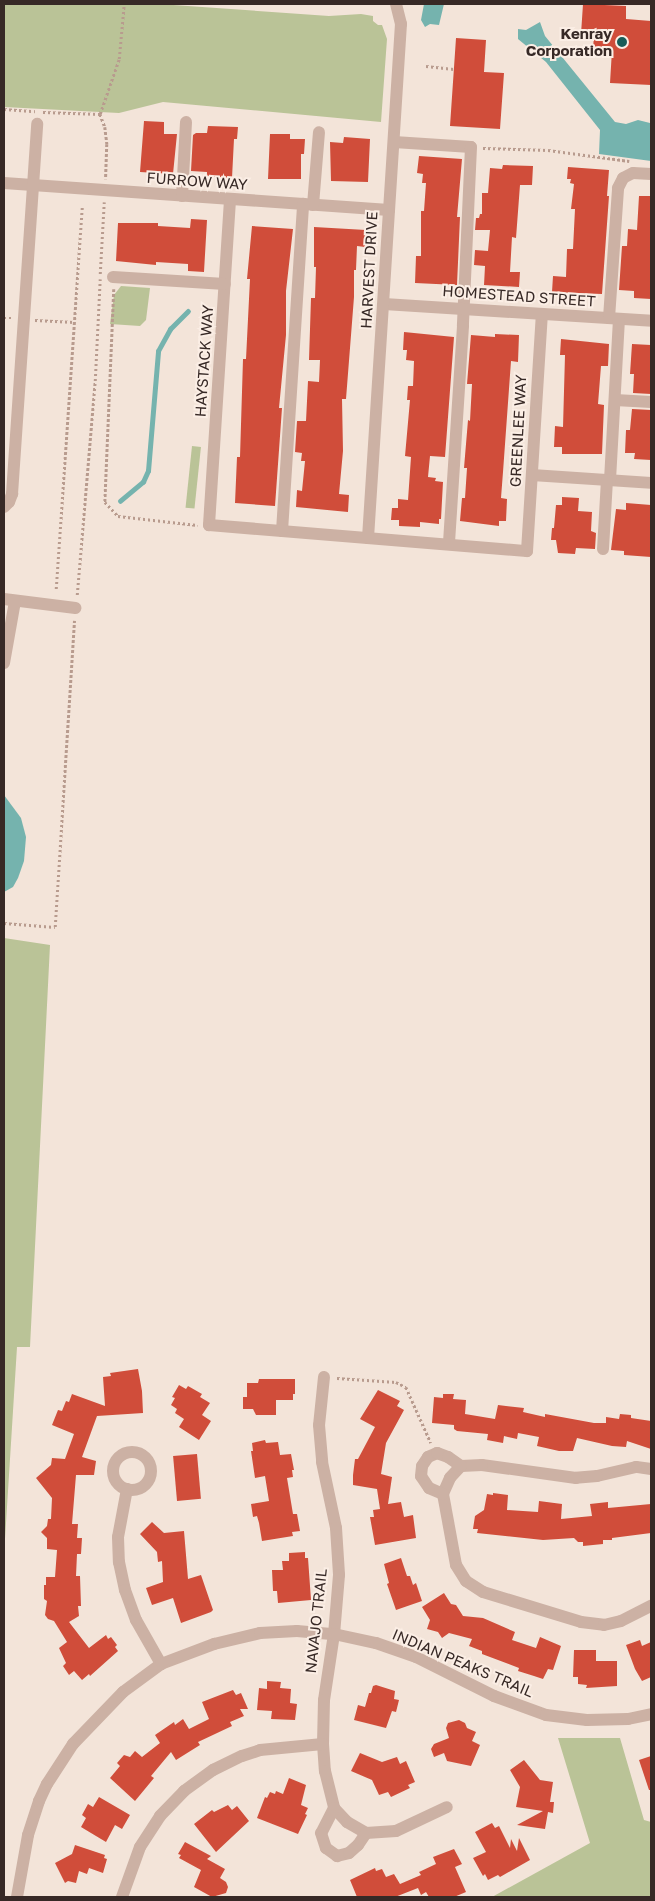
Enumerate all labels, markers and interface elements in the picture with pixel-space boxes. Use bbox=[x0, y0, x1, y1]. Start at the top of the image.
place label: Kenray Corporation bbox=[526, 24, 612, 59]
marker: Kenray Corporation bbox=[616, 36, 628, 48]
street label: FURROW WAY bbox=[146, 168, 248, 194]
street label: HARVEST DRIVE bbox=[357, 211, 381, 329]
street label: HOMESTEAD STREET bbox=[442, 282, 596, 310]
street label: HAYSTACK WAY bbox=[191, 304, 217, 418]
street label: GREENLEE WAY bbox=[506, 374, 530, 488]
street label: NAVAJO TRAIL bbox=[302, 1568, 330, 1674]
street label: INDIAN PEAKS TRAIL bbox=[390, 1625, 536, 1701]

